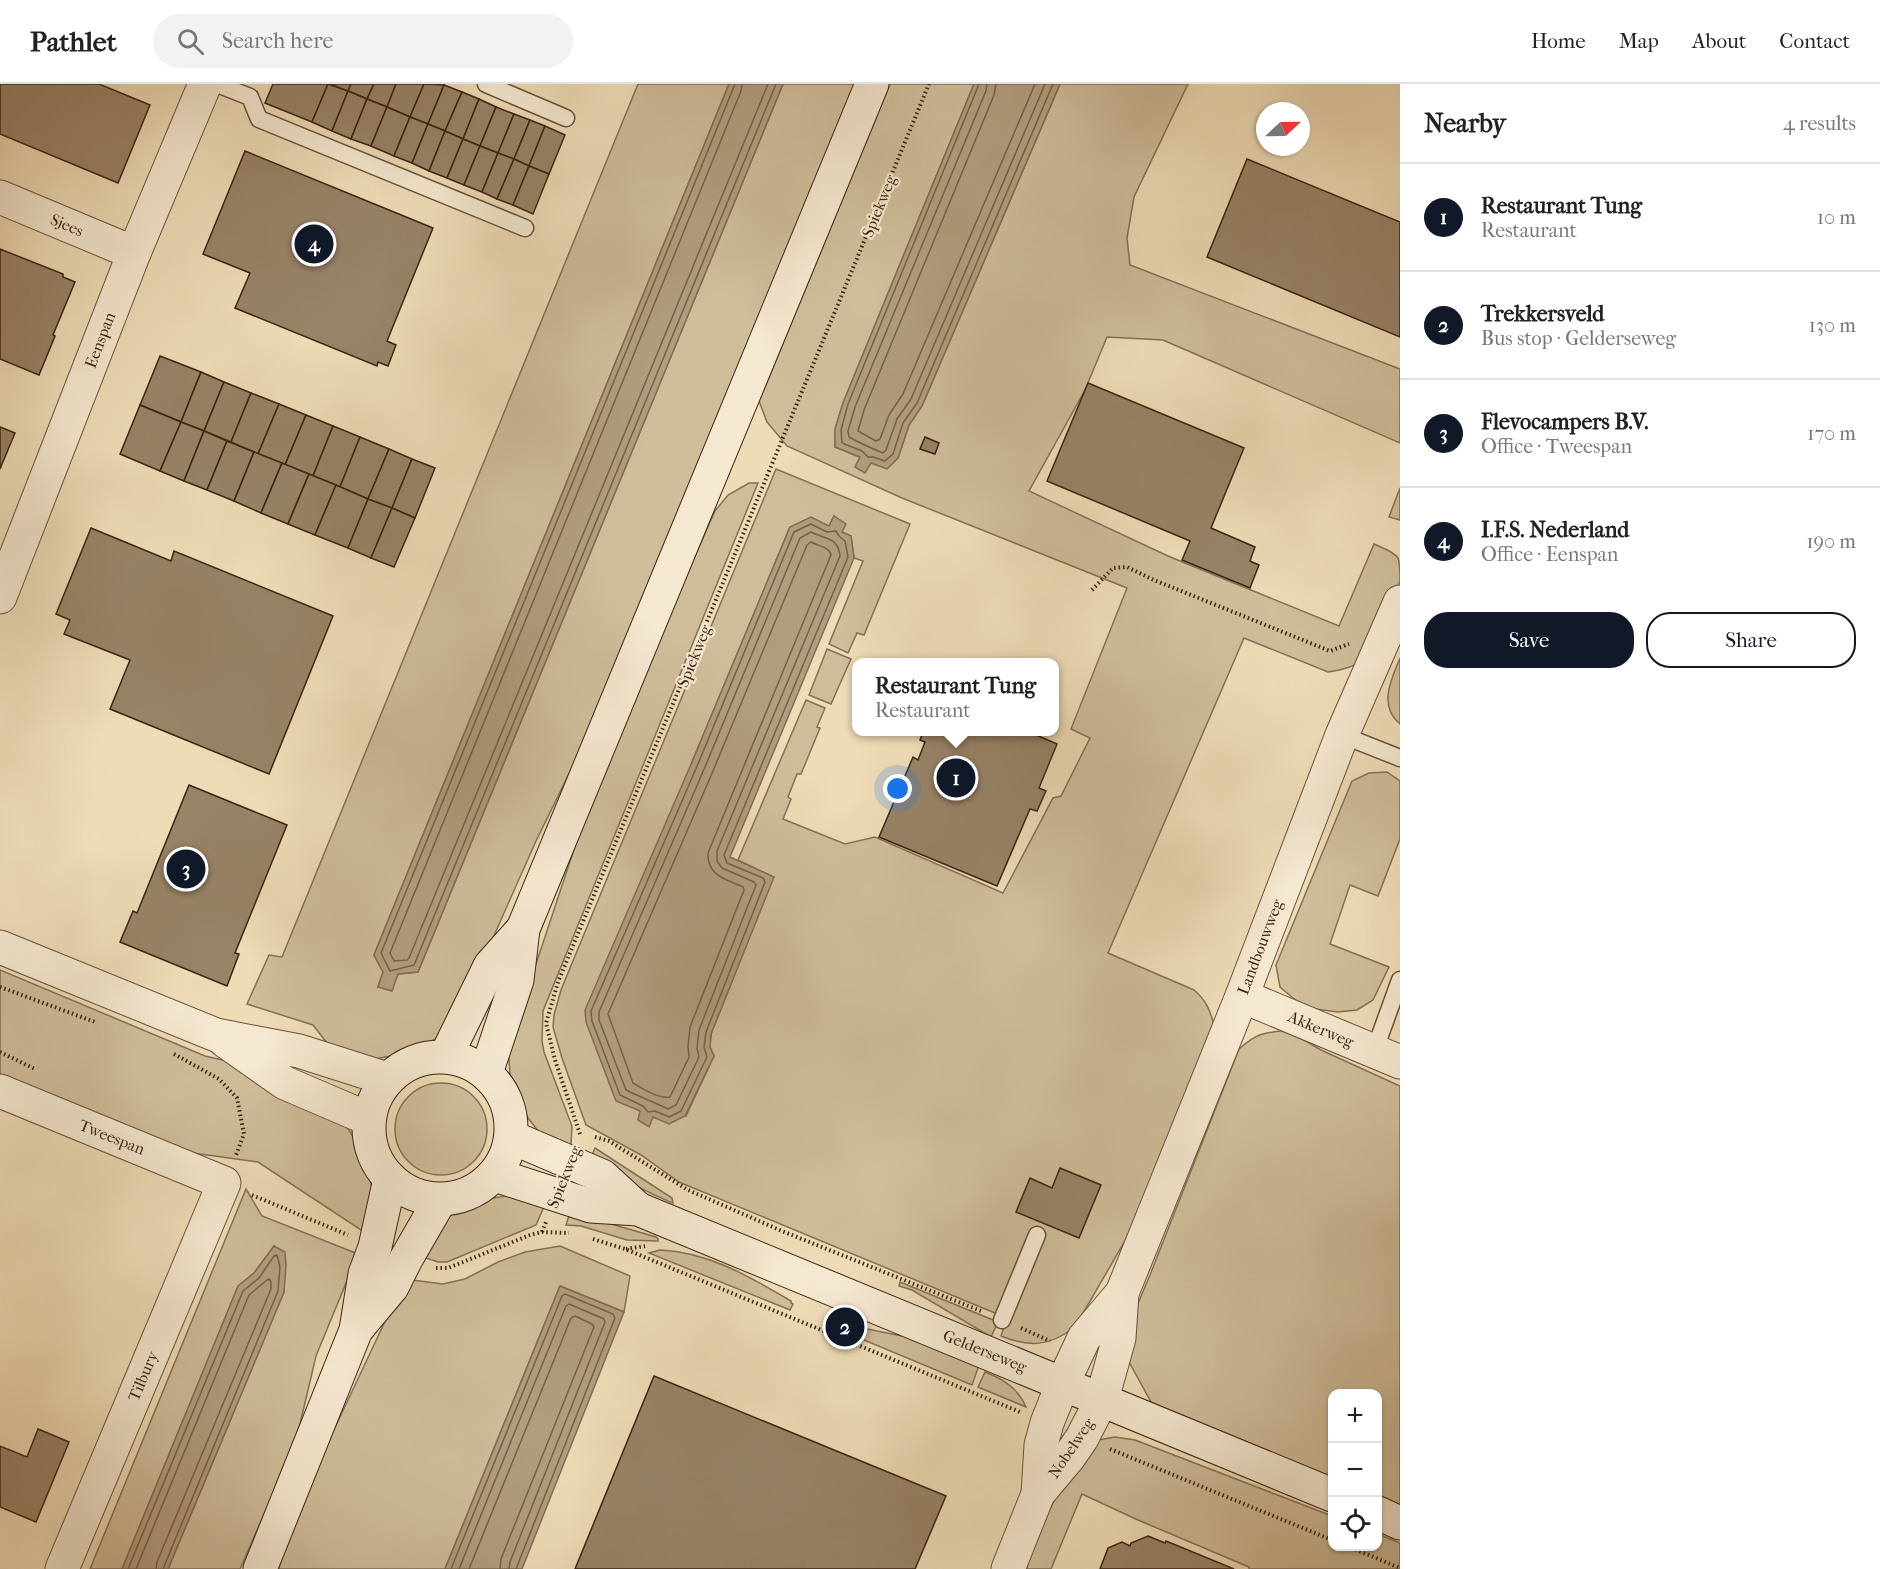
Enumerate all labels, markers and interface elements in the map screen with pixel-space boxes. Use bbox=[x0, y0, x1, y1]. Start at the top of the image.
search box bbox=[153, 14, 573, 68]
text: Pathlet bbox=[30, 25, 117, 58]
icon: search bbox=[174, 25, 207, 58]
text: Search here bbox=[222, 28, 333, 54]
text: Home bbox=[1531, 29, 1586, 53]
text: Map bbox=[1619, 29, 1659, 53]
text: About bbox=[1692, 29, 1746, 53]
text: Contact bbox=[1779, 29, 1850, 53]
north arrow bbox=[1256, 102, 1310, 156]
text: Nearby bbox=[1424, 108, 1506, 139]
text: 4 results bbox=[1783, 112, 1856, 135]
street label: Spiekweg bbox=[858, 172, 900, 240]
text: Restaurant Tung bbox=[1481, 193, 1642, 219]
text: 1 bbox=[1440, 206, 1447, 229]
text: 10 m bbox=[1817, 206, 1856, 229]
street label: Sjees bbox=[48, 210, 86, 240]
text: Restaurant bbox=[1481, 219, 1577, 242]
pin: 4 bbox=[294, 222, 334, 266]
text: Trekkersveld bbox=[1481, 301, 1604, 327]
street label: Eenspan bbox=[81, 309, 120, 371]
text: 2 bbox=[1438, 314, 1449, 337]
text: 130 m bbox=[1809, 314, 1856, 337]
text: Bus stop · Gelderseweg bbox=[1481, 327, 1676, 350]
text: Flevocampers B.V. bbox=[1481, 409, 1649, 435]
text: 3 bbox=[1439, 422, 1448, 445]
text: 170 m bbox=[1807, 422, 1856, 445]
text: Office · Tweespan bbox=[1481, 435, 1632, 458]
text: I.F.S. Nederland bbox=[1481, 517, 1629, 543]
text: 4 bbox=[1438, 530, 1449, 553]
text: 190 m bbox=[1806, 530, 1856, 553]
text: Office · Eenspan bbox=[1481, 543, 1618, 566]
button: Save bbox=[1424, 612, 1634, 668]
button: Share bbox=[1646, 612, 1856, 668]
street label: Spiekweg bbox=[673, 622, 715, 690]
popup bbox=[852, 658, 1059, 736]
text: Restaurant Tung bbox=[875, 673, 1036, 699]
text: Restaurant bbox=[875, 699, 970, 722]
pin: 1 bbox=[936, 756, 976, 800]
your location bbox=[883, 774, 912, 803]
pin: 3 bbox=[166, 846, 206, 892]
street label: Landbouwweg bbox=[1233, 896, 1287, 997]
street label: Akkerweg bbox=[1284, 1006, 1357, 1051]
street label: Tweespan bbox=[76, 1115, 148, 1159]
street label: Spiekweg bbox=[543, 1143, 585, 1211]
pin: 2 bbox=[826, 1304, 864, 1350]
street label: Gelderseweg bbox=[940, 1326, 1030, 1377]
street label: Tilbury bbox=[124, 1348, 162, 1404]
map controls bbox=[1328, 1389, 1382, 1551]
button: + bbox=[1328, 1389, 1382, 1443]
street label: Nobelweg bbox=[1044, 1414, 1098, 1482]
button: − bbox=[1328, 1443, 1382, 1497]
button: locate bbox=[1328, 1497, 1382, 1551]

